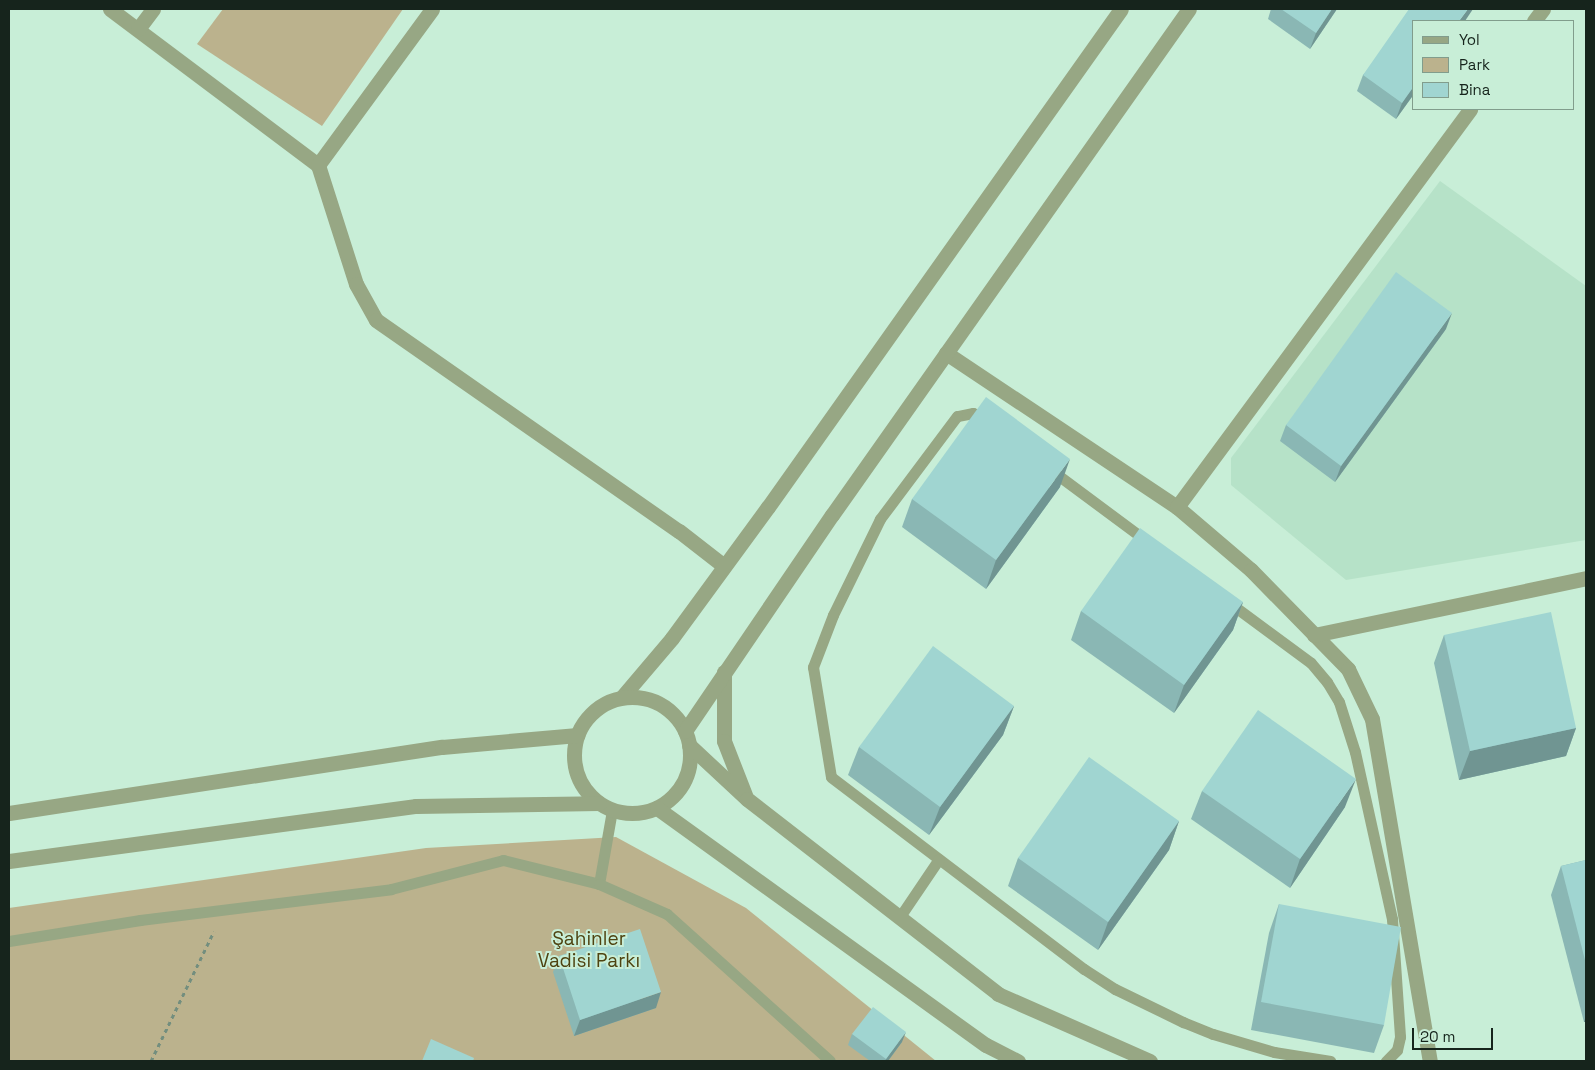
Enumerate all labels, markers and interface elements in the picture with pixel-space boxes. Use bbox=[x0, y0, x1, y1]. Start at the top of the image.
legend bbox=[1412, 20, 1575, 110]
text: Yol bbox=[1459, 30, 1480, 49]
text: Park bbox=[1459, 55, 1490, 74]
text: Bina bbox=[1459, 80, 1490, 99]
park label: Şahinler Vadisi Parkı bbox=[538, 928, 640, 972]
scale bar bbox=[1415, 1018, 1496, 1050]
text: 20 m bbox=[1420, 1027, 1455, 1046]

